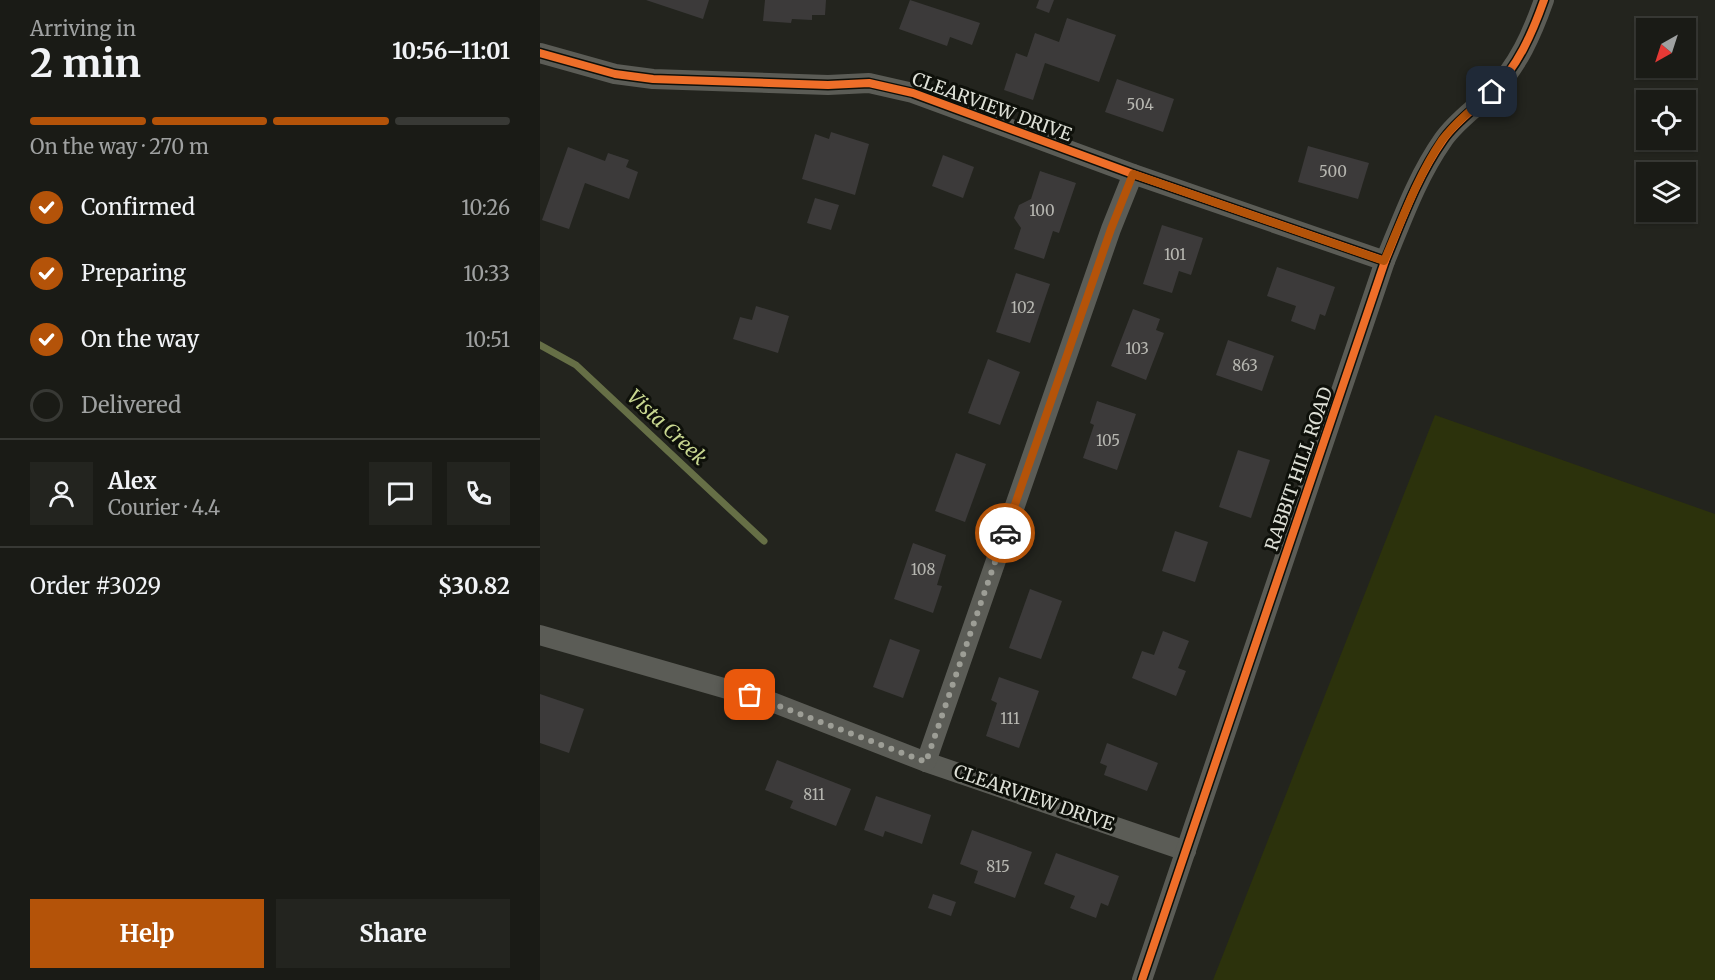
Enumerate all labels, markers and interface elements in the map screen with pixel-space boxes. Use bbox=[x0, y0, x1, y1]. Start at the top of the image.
text: Arriving in bbox=[30, 16, 136, 41]
north arrow bbox=[1636, 18, 1696, 78]
map controls bbox=[1636, 18, 1696, 222]
text: 10:56–11:01 bbox=[392, 37, 510, 65]
text: 2 min bbox=[30, 39, 141, 88]
pin bbox=[1466, 66, 1517, 117]
street label: CLEARVIEW DRIVE bbox=[909, 67, 1076, 146]
icon: home bbox=[1475, 75, 1508, 108]
button: locate bbox=[1636, 90, 1696, 150]
house number: 504 bbox=[1126, 95, 1154, 114]
text: On the way · 270 m bbox=[30, 134, 209, 159]
house number: 500 bbox=[1319, 162, 1347, 181]
button: layers bbox=[1636, 162, 1696, 222]
icon: check bbox=[30, 191, 63, 224]
text: Confirmed bbox=[81, 193, 195, 221]
text: 10:26 bbox=[461, 195, 510, 220]
house number: 100 bbox=[1029, 201, 1055, 220]
house number: 101 bbox=[1164, 245, 1186, 264]
icon: check bbox=[30, 257, 63, 290]
text: Preparing bbox=[81, 259, 186, 287]
text: 10:33 bbox=[463, 261, 510, 286]
house number: 102 bbox=[1011, 298, 1035, 317]
icon: check bbox=[30, 323, 63, 356]
text: On the way bbox=[81, 325, 199, 353]
text: 10:51 bbox=[465, 327, 510, 352]
house number: 103 bbox=[1125, 339, 1149, 358]
house number: 863 bbox=[1232, 356, 1258, 375]
water label: Vista Creek bbox=[622, 384, 712, 470]
street label: RABBIT HILL ROAD bbox=[1260, 384, 1337, 554]
text: Delivered bbox=[81, 391, 181, 419]
house number: 105 bbox=[1096, 431, 1120, 450]
button: person bbox=[30, 462, 93, 525]
button: chat bbox=[369, 462, 432, 525]
button: phone bbox=[447, 462, 510, 525]
text: Alex bbox=[108, 467, 157, 495]
text: Courier · 4.4 bbox=[108, 495, 220, 520]
courier bbox=[975, 503, 1035, 563]
icon: car bbox=[989, 517, 1022, 550]
house number: 108 bbox=[911, 560, 935, 579]
text: Order #3029 bbox=[30, 572, 161, 600]
text: $30.82 bbox=[438, 572, 510, 600]
pin bbox=[724, 669, 775, 720]
icon: bag bbox=[733, 678, 766, 711]
house number: 111 bbox=[1000, 709, 1020, 728]
street label: CLEARVIEW DRIVE bbox=[951, 759, 1118, 836]
house number: 811 bbox=[803, 785, 825, 804]
house number: 815 bbox=[986, 857, 1010, 876]
button: Help bbox=[30, 899, 264, 968]
button: Share bbox=[276, 899, 510, 968]

